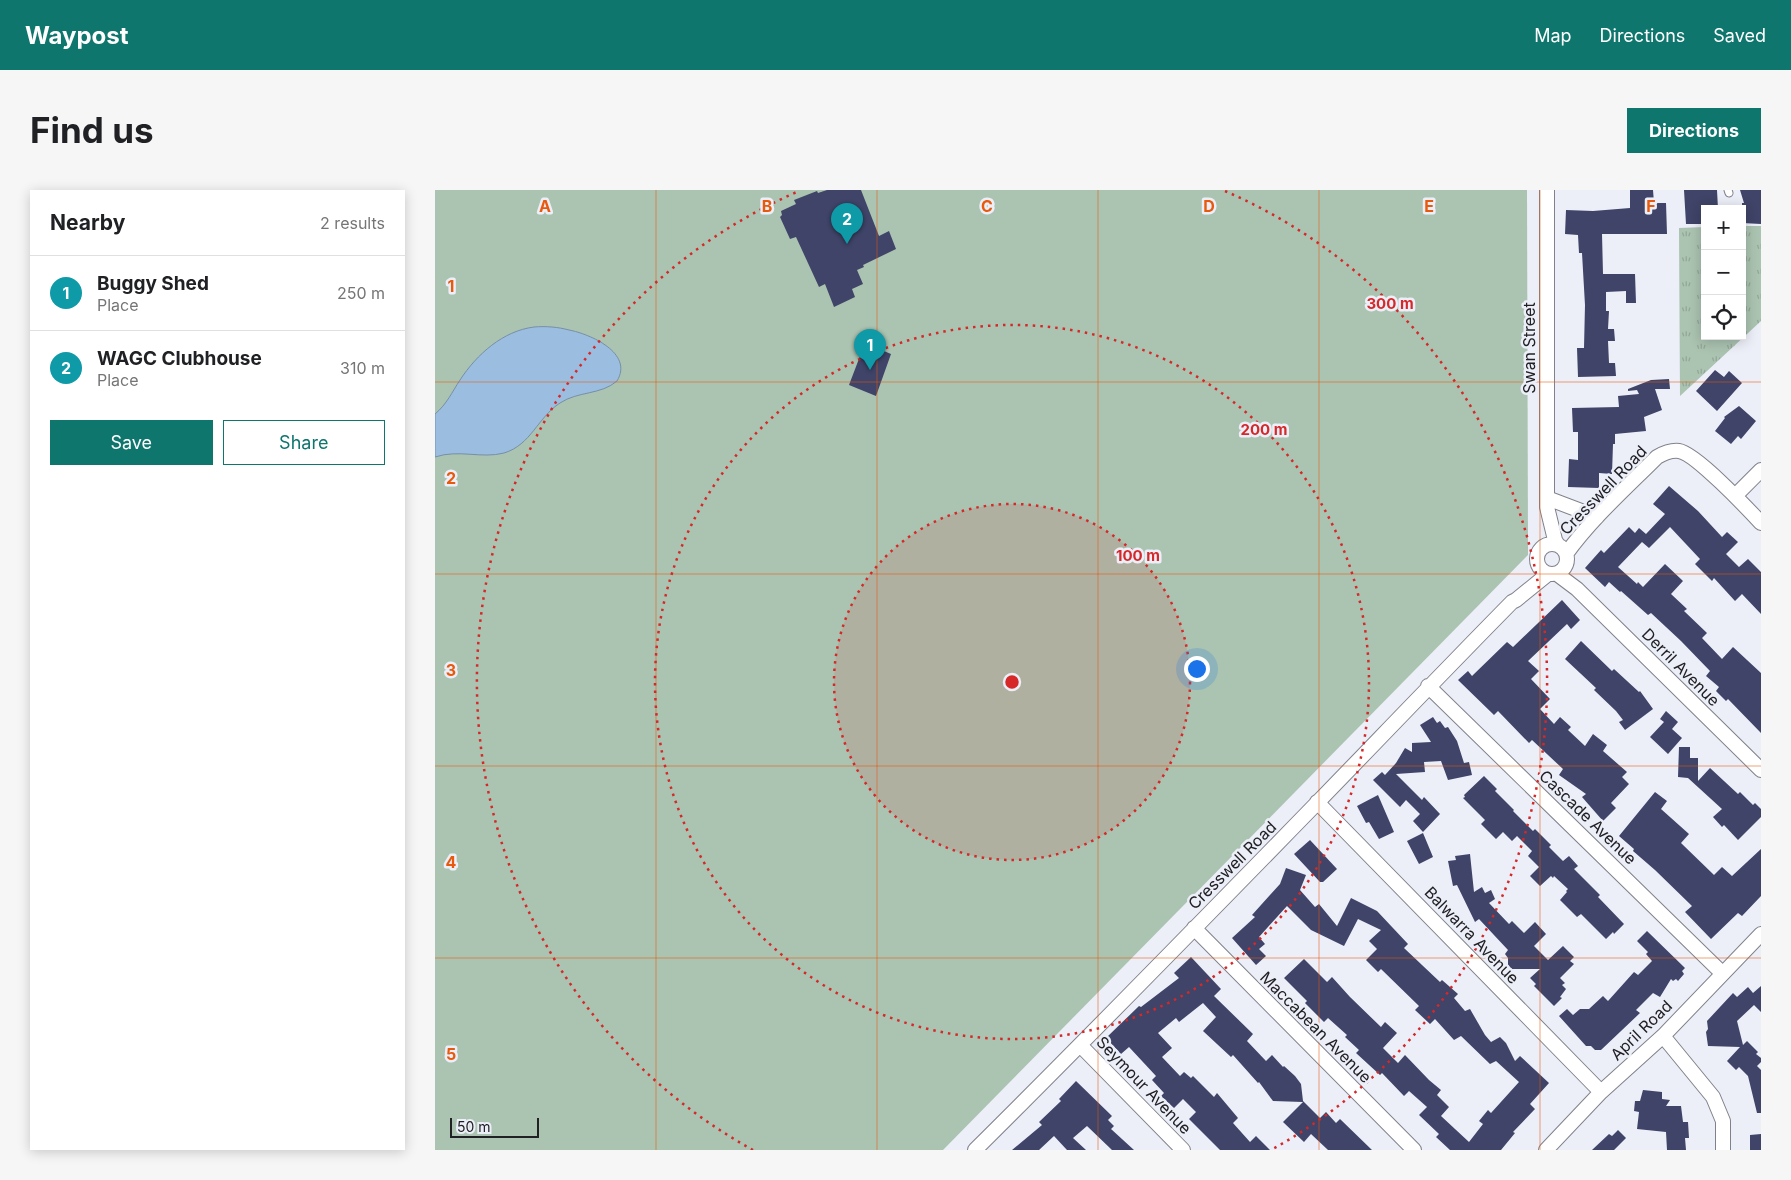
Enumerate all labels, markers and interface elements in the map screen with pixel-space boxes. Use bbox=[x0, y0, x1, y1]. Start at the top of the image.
text: Waypost bbox=[25, 21, 129, 50]
text: Map bbox=[1534, 25, 1572, 46]
text: Directions bbox=[1600, 25, 1685, 46]
text: Saved bbox=[1713, 25, 1766, 46]
button: Directions bbox=[1627, 108, 1761, 153]
text: Find us bbox=[30, 109, 154, 151]
text: A bbox=[539, 196, 551, 216]
text: B bbox=[762, 196, 772, 216]
text: C bbox=[981, 196, 993, 216]
text: D bbox=[1203, 196, 1215, 216]
text: E bbox=[1424, 196, 1434, 216]
text: F bbox=[1646, 196, 1656, 216]
pin: 2 bbox=[831, 203, 863, 244]
map controls bbox=[1701, 205, 1746, 340]
button: + bbox=[1701, 205, 1746, 250]
text: Nearby bbox=[50, 210, 125, 235]
text: 2 results bbox=[320, 213, 385, 233]
button: − bbox=[1701, 250, 1746, 295]
text: Buggy Shed bbox=[97, 272, 209, 295]
text: 1 bbox=[448, 276, 454, 296]
text: 1 bbox=[63, 283, 69, 303]
text: 250 m bbox=[337, 283, 385, 303]
text: 300 m bbox=[1366, 294, 1414, 313]
text: Place bbox=[97, 295, 139, 315]
button: locate bbox=[1701, 295, 1746, 340]
street label: Swan Street bbox=[1519, 302, 1539, 394]
pin: 1 bbox=[854, 329, 886, 370]
text: WAGC Clubhouse bbox=[97, 347, 262, 370]
text: 2 bbox=[61, 358, 71, 378]
text: 310 m bbox=[340, 358, 385, 378]
text: Place bbox=[97, 370, 139, 390]
button: Save bbox=[50, 420, 213, 465]
button: Share bbox=[223, 420, 385, 465]
text: 200 m bbox=[1241, 420, 1287, 439]
street label: Cresswell Road bbox=[1555, 441, 1651, 539]
text: 2 bbox=[446, 468, 456, 488]
text: 100 m bbox=[1116, 546, 1160, 565]
street label: Derril Avenue bbox=[1638, 624, 1724, 710]
your location bbox=[1184, 656, 1210, 682]
text: 3 bbox=[446, 660, 456, 680]
centre of rings bbox=[1003, 673, 1021, 691]
street label: Cascade Avenue bbox=[1535, 766, 1641, 868]
street label: Cresswell Road bbox=[1184, 817, 1280, 913]
text: 4 bbox=[446, 852, 457, 872]
street label: Balwarra Avenue bbox=[1421, 882, 1523, 988]
street label: Maccabean Avenue bbox=[1256, 967, 1376, 1087]
street label: April Road bbox=[1606, 996, 1676, 1064]
street label: Seymour Avenue bbox=[1092, 1032, 1196, 1138]
text: 5 bbox=[446, 1044, 456, 1064]
scale bar bbox=[450, 1115, 539, 1138]
text: 50 m bbox=[457, 1118, 491, 1135]

